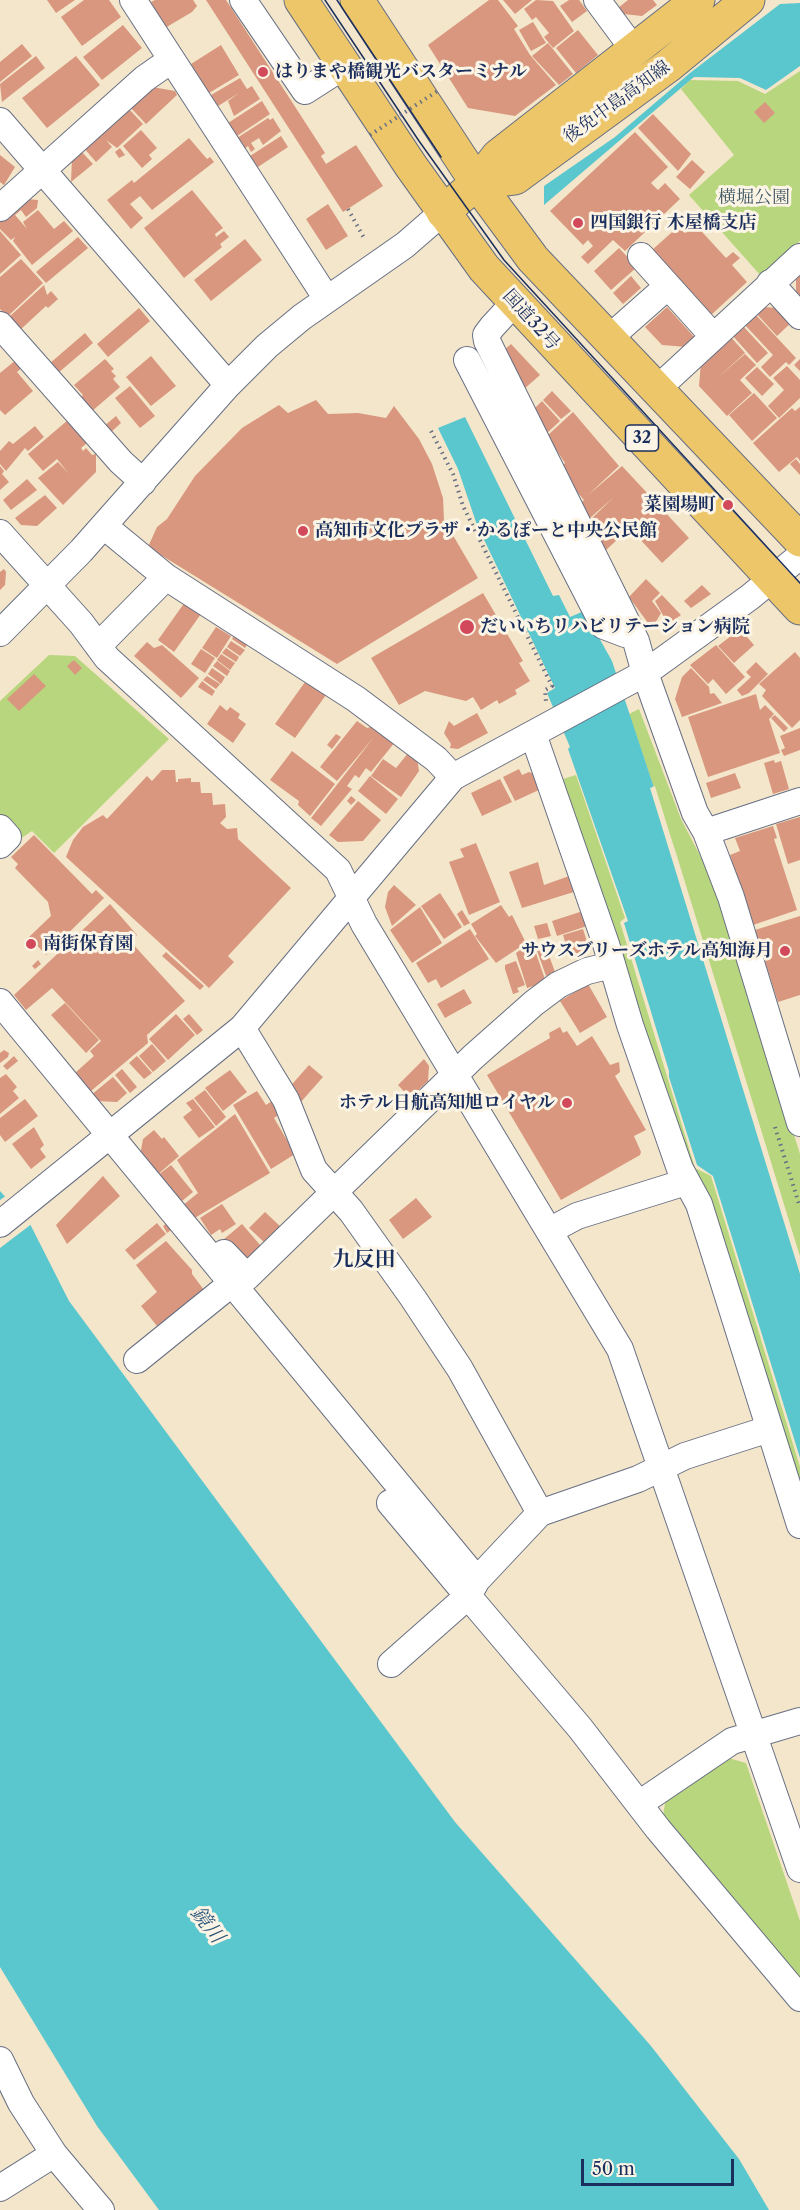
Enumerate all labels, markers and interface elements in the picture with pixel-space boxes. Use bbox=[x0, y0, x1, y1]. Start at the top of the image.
street label: 後免中島高知線 bbox=[560, 56, 674, 148]
place label: はりまや橋観光バスターミナル bbox=[275, 61, 527, 83]
marker: はりまや橋観光バスターミナル bbox=[256, 65, 270, 79]
park label: 横堀公園 bbox=[718, 187, 790, 209]
place label: 四国銀行 木屋橋支店 bbox=[590, 212, 757, 234]
marker: 四国銀行 木屋橋支店 bbox=[571, 216, 585, 230]
street label: 国道32号 bbox=[498, 285, 564, 355]
road number: 32 bbox=[626, 425, 658, 451]
place label: 菜園場町 bbox=[644, 494, 716, 516]
marker: 菜園場町 bbox=[721, 498, 735, 512]
place label: 高知市文化プラザ・かるぽーと中央公民館 bbox=[315, 520, 657, 542]
marker: 高知市文化プラザ・かるぽーと中央公民館 bbox=[296, 524, 310, 538]
place label: だいいちリハビリテーション病院 bbox=[480, 616, 750, 638]
marker: だいいちリハビリテーション病院 bbox=[458, 618, 476, 636]
place label: 南街保育園 bbox=[43, 933, 133, 955]
marker: 南街保育園 bbox=[24, 937, 38, 951]
place label: サウスブリーズホテル高知海月 bbox=[521, 940, 773, 962]
marker: サウスブリーズホテル高知海月 bbox=[778, 944, 792, 958]
place label: ホテル日航高知旭ロイヤル bbox=[339, 1092, 555, 1114]
marker: ホテル日航高知旭ロイヤル bbox=[560, 1096, 574, 1110]
district label: 九反田 bbox=[333, 1247, 395, 1273]
water label: 鏡川 bbox=[185, 1902, 229, 1948]
scale bar bbox=[584, 2147, 737, 2185]
text: 50 m bbox=[592, 2158, 635, 2180]

